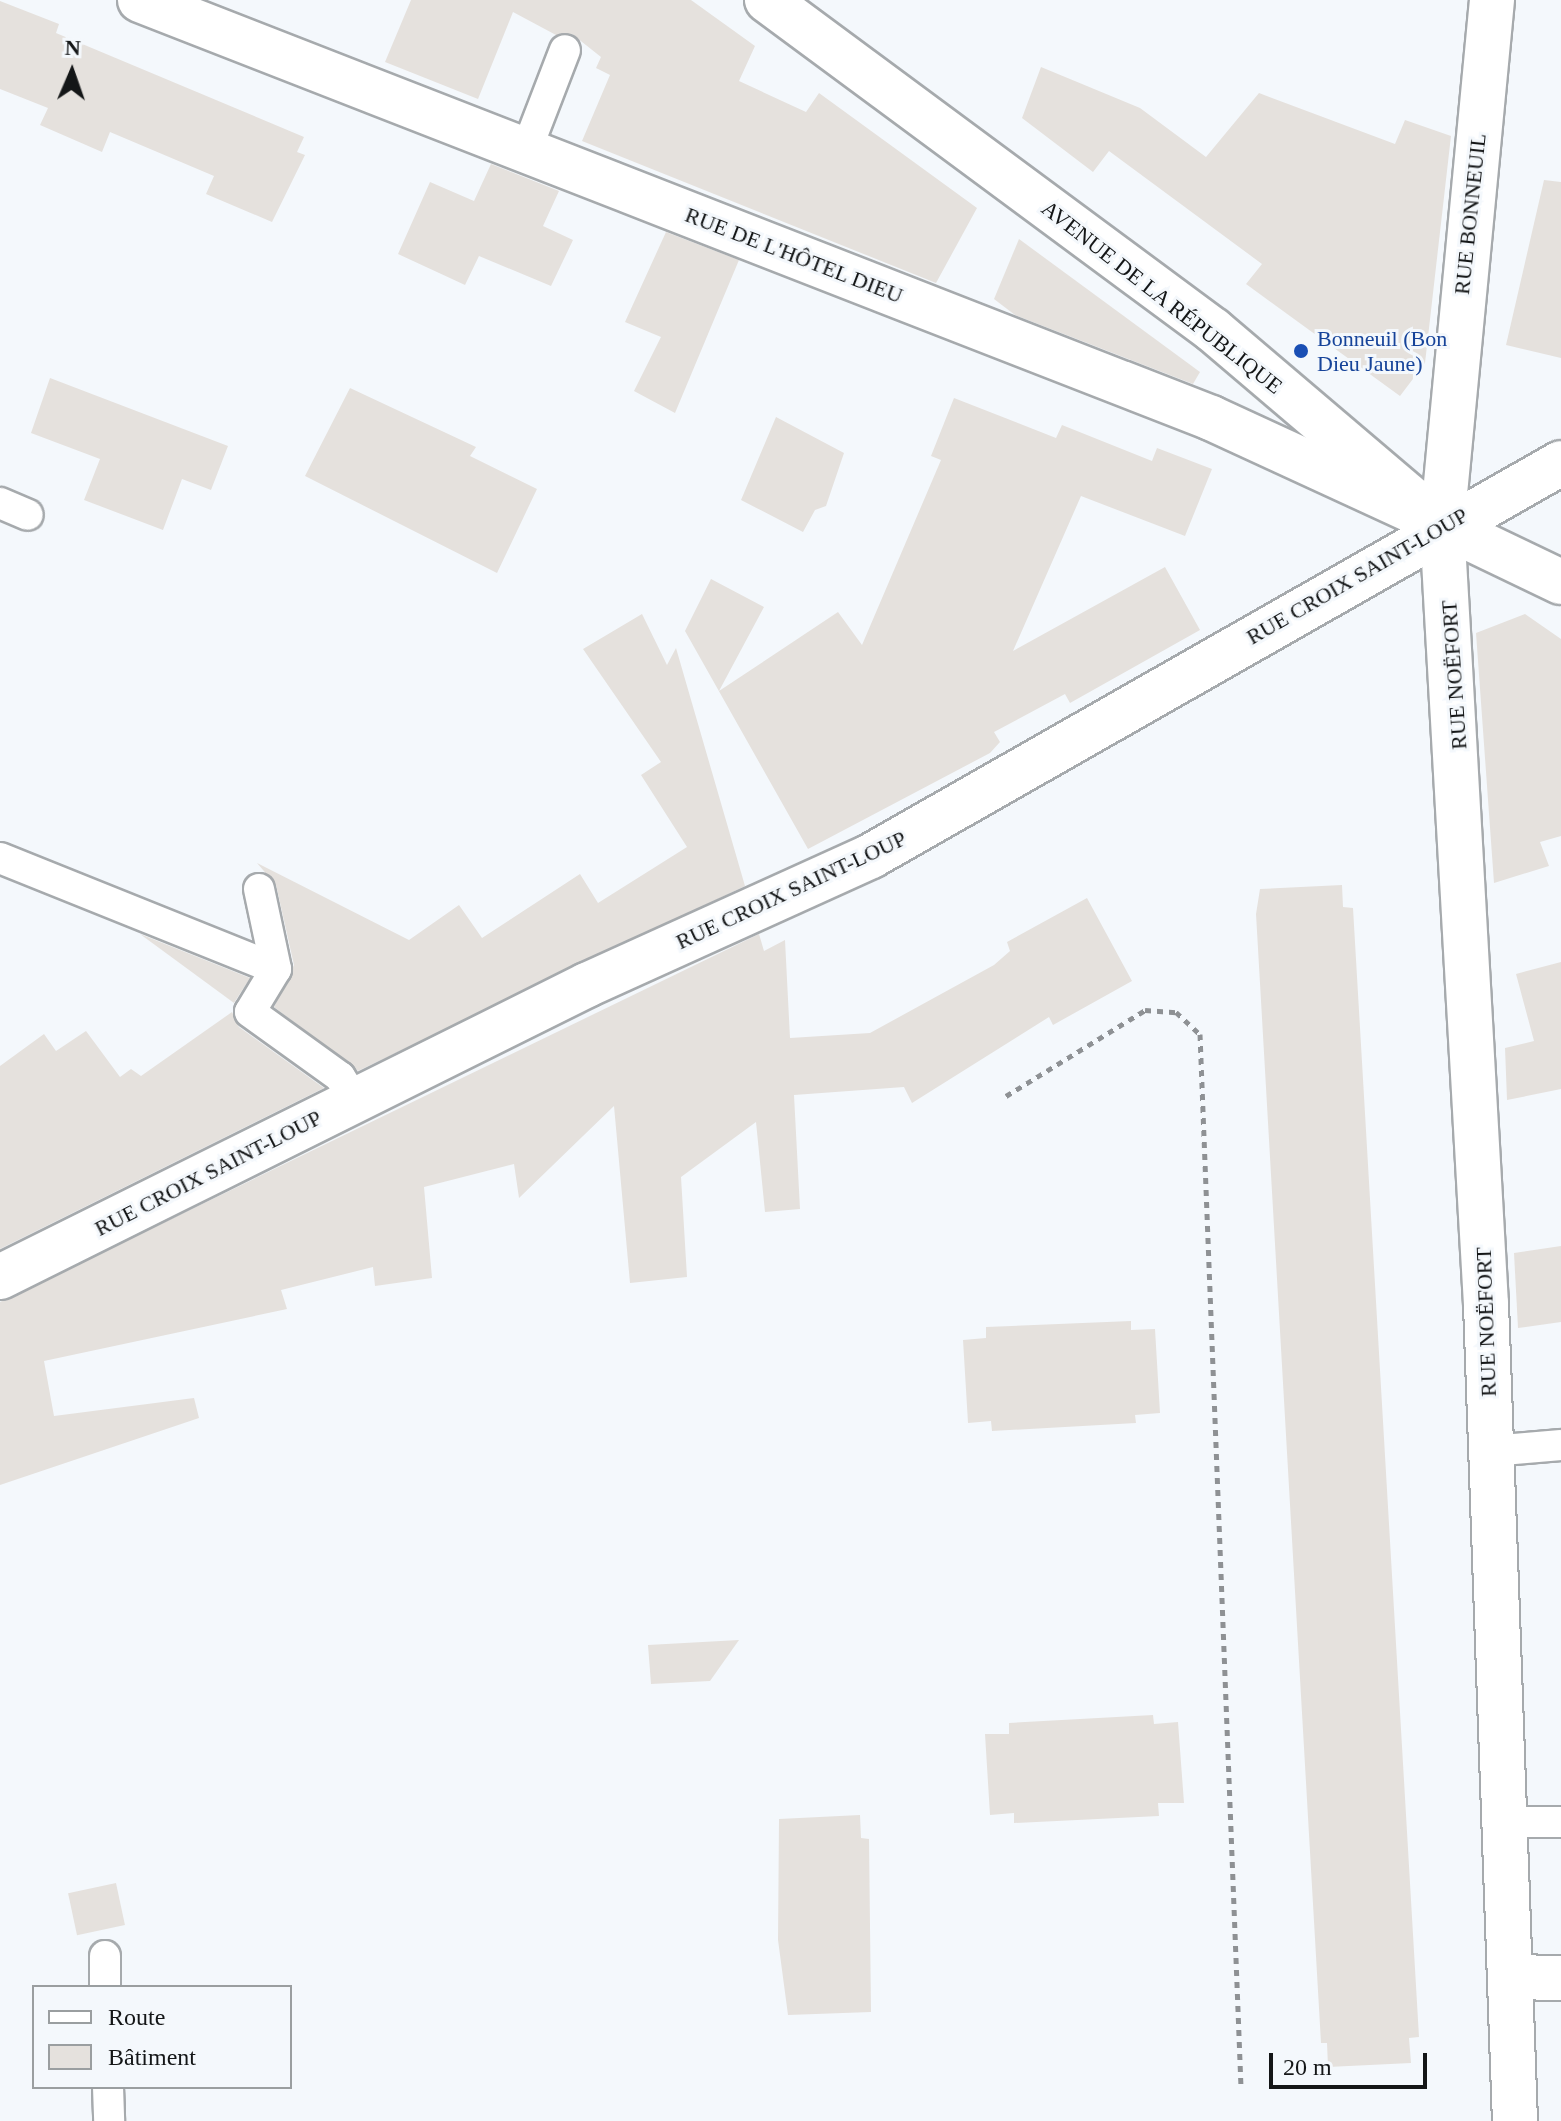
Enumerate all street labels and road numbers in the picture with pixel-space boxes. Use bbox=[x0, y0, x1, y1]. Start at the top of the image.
street label: RUE BONNEUIL bbox=[1448, 132, 1492, 296]
street label: AVENUE DE LA RÉPUBLIQUE bbox=[1036, 194, 1288, 400]
street label: RUE DE L'HÔTEL DIEU bbox=[681, 201, 907, 309]
street label: RUE CROIX SAINT-LOUP bbox=[1242, 502, 1472, 650]
street label: RUE NOËFORT bbox=[1436, 599, 1472, 751]
street label: RUE CROIX SAINT-LOUP bbox=[672, 825, 910, 955]
street label: RUE CROIX SAINT-LOUP bbox=[90, 1104, 326, 1242]
street label: RUE NOËFORT bbox=[1470, 1247, 1502, 1397]

